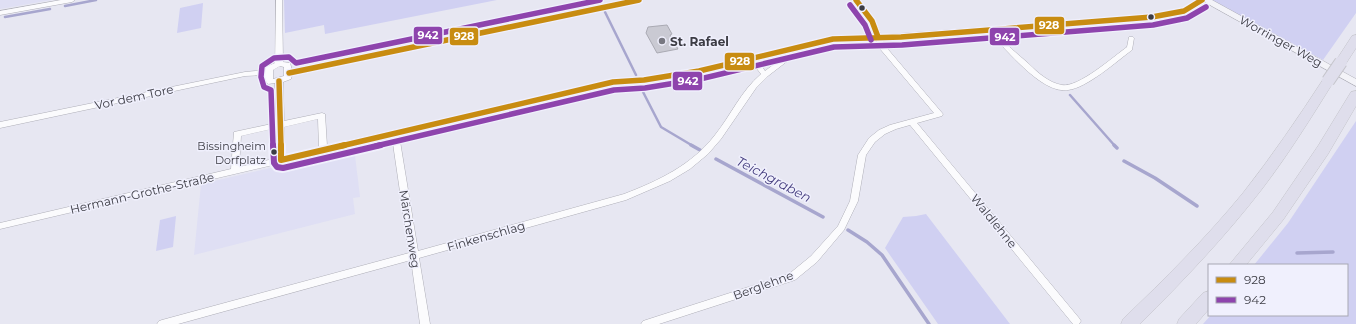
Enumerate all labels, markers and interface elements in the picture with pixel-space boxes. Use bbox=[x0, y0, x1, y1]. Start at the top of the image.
unlabelled marker bbox=[857, 3, 867, 13]
unlabelled marker bbox=[1146, 12, 1156, 22]
street label: Worringer Weg bbox=[1237, 12, 1325, 70]
line badge: 928 bbox=[1034, 16, 1065, 35]
text: 928 bbox=[1039, 18, 1059, 32]
line badge: 942 bbox=[413, 26, 443, 45]
line badge: 928 bbox=[449, 27, 479, 46]
line badge: 942 bbox=[989, 27, 1020, 46]
text: 942 bbox=[417, 28, 439, 42]
text: 928 bbox=[454, 29, 474, 43]
text: 942 bbox=[994, 30, 1016, 44]
place label: St. Rafael bbox=[670, 34, 729, 49]
marker: St. Rafael bbox=[657, 36, 667, 46]
line badge: 928 bbox=[724, 52, 755, 71]
text: 928 bbox=[730, 54, 750, 68]
line badge: 942 bbox=[672, 71, 703, 91]
text: 942 bbox=[677, 74, 699, 88]
street label: Vor dem Tore bbox=[93, 81, 175, 113]
place label: Bissingheim Dorfplatz bbox=[197, 139, 266, 167]
marker: Bissingheim Dorfplatz bbox=[269, 147, 279, 157]
water label: Teichgraben bbox=[734, 153, 814, 205]
street label: Hermann-Grothe-Straße bbox=[68, 169, 216, 217]
street label: Märchenweg bbox=[396, 189, 424, 269]
street label: Waldlehne bbox=[968, 191, 1020, 251]
street label: Finkenschlag bbox=[445, 218, 527, 254]
legend bbox=[1208, 264, 1348, 316]
street label: Berglehne bbox=[731, 267, 795, 303]
text: 928 bbox=[1244, 272, 1266, 287]
text: 942 bbox=[1244, 292, 1266, 307]

